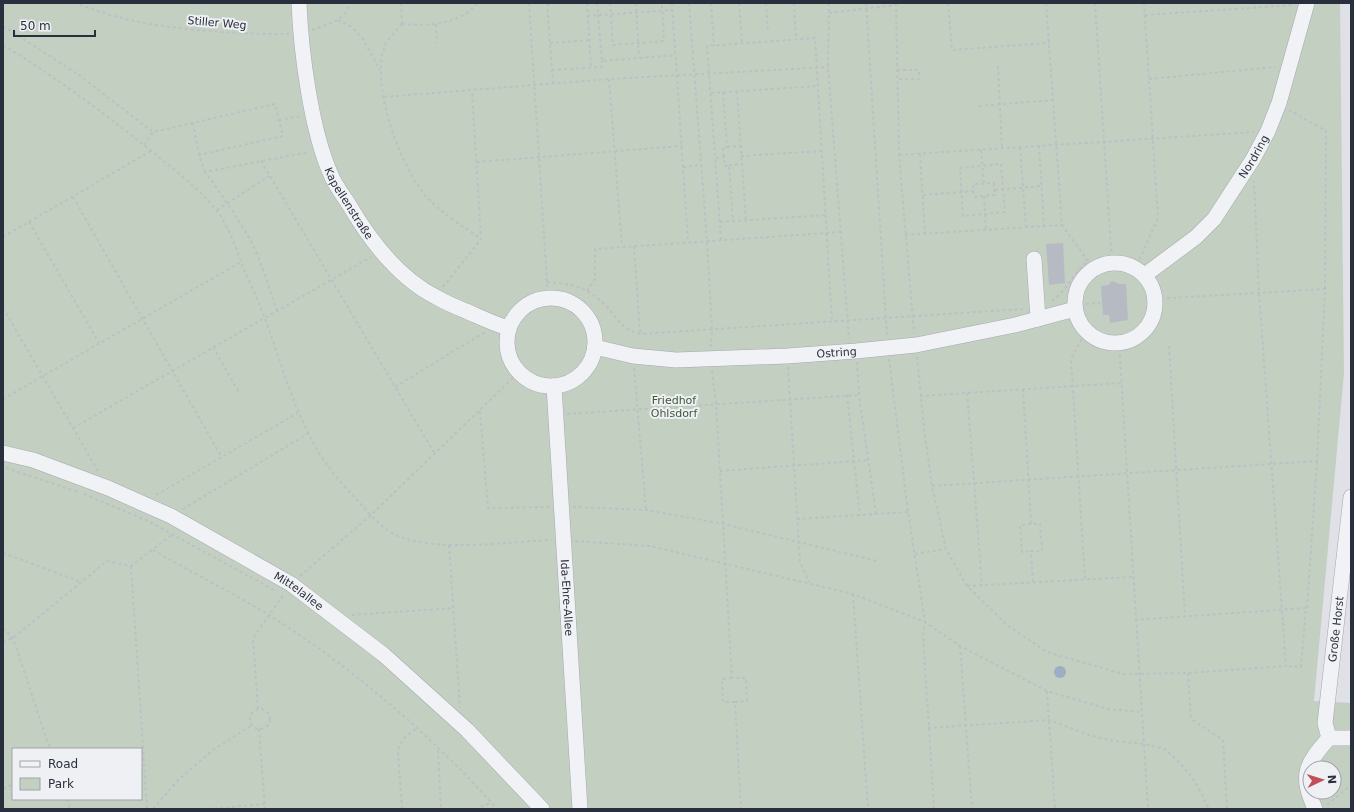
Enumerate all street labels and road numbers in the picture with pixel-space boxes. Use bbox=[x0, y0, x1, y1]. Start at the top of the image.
street label: Stiller Weg bbox=[187, 14, 247, 32]
street label: Nordring bbox=[1236, 133, 1271, 181]
street label: Kapellenstraße bbox=[322, 165, 376, 242]
street label: Ostring bbox=[816, 344, 857, 360]
street label: Ida-Ehre-Allee bbox=[558, 559, 576, 637]
street label: Mittelallee bbox=[272, 569, 326, 613]
street label: Große Horst bbox=[1326, 595, 1346, 663]

